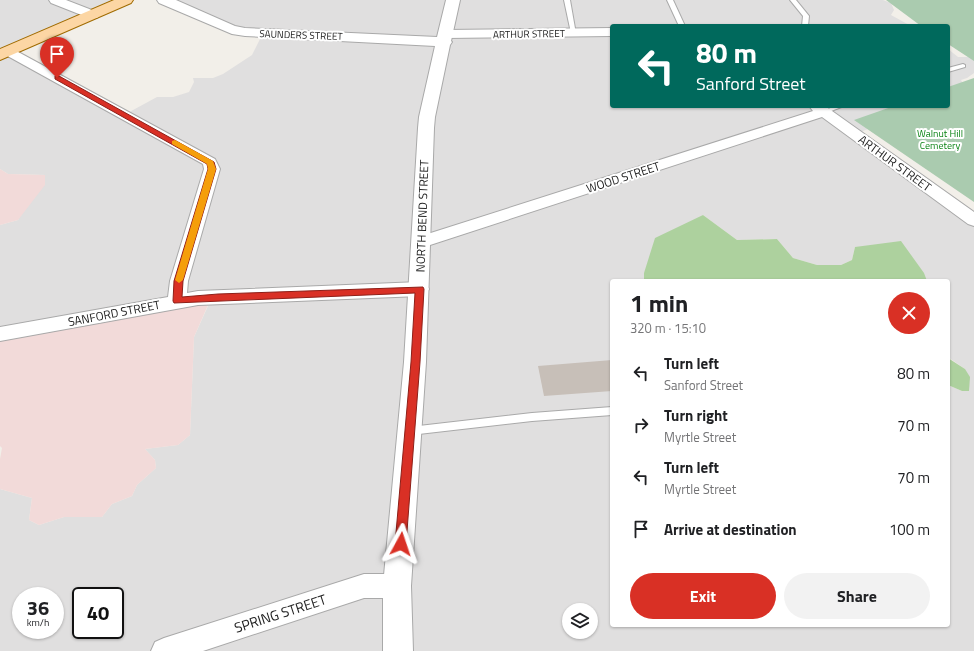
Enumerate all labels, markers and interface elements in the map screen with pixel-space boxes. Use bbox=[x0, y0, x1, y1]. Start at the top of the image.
street label: SAUNDERS STREET bbox=[259, 26, 344, 44]
street label: ARTHUR STREET bbox=[493, 26, 566, 42]
text: 80 m bbox=[696, 31, 757, 74]
pin bbox=[40, 37, 74, 78]
icon: left bbox=[630, 40, 682, 92]
icon: arrive bbox=[46, 43, 68, 65]
text: Sanford Street bbox=[696, 70, 806, 97]
park label: Walnut Hill Cemetery bbox=[917, 126, 963, 153]
street label: ARTHUR STREET bbox=[854, 130, 936, 196]
street label: WOOD STREET bbox=[584, 156, 663, 198]
street label: NORTH BEND STREET bbox=[411, 159, 433, 273]
text: 1 min bbox=[630, 285, 688, 321]
button: close bbox=[888, 292, 930, 334]
street label: SANFORD STREET bbox=[66, 295, 162, 331]
text: 320 m · 15:10 bbox=[630, 318, 706, 338]
text: Turn left bbox=[664, 352, 719, 375]
icon: left bbox=[630, 362, 652, 384]
text: 80 m bbox=[897, 362, 930, 385]
text: Sanford Street bbox=[664, 375, 743, 395]
text: Turn right bbox=[664, 404, 728, 427]
icon: right bbox=[630, 414, 652, 436]
text: 70 m bbox=[897, 414, 930, 437]
text: Myrtle Street bbox=[664, 427, 736, 447]
text: Turn left bbox=[664, 456, 719, 479]
icon: left bbox=[630, 466, 652, 488]
text: 70 m bbox=[897, 466, 930, 489]
text: Myrtle Street bbox=[664, 479, 736, 499]
icon: arrive bbox=[630, 518, 652, 540]
text: Arrive at destination bbox=[664, 518, 797, 541]
text: 100 m bbox=[889, 518, 930, 541]
position arrow bbox=[380, 523, 422, 565]
button: Exit bbox=[630, 573, 776, 619]
button: Share bbox=[784, 573, 930, 619]
speed limit sign: 40 bbox=[72, 587, 124, 639]
street label: SPRING STREET bbox=[231, 588, 329, 638]
text: 36 bbox=[27, 592, 49, 623]
map controls bbox=[562, 603, 598, 639]
button: layers bbox=[562, 603, 598, 639]
text: km/h bbox=[27, 615, 49, 630]

